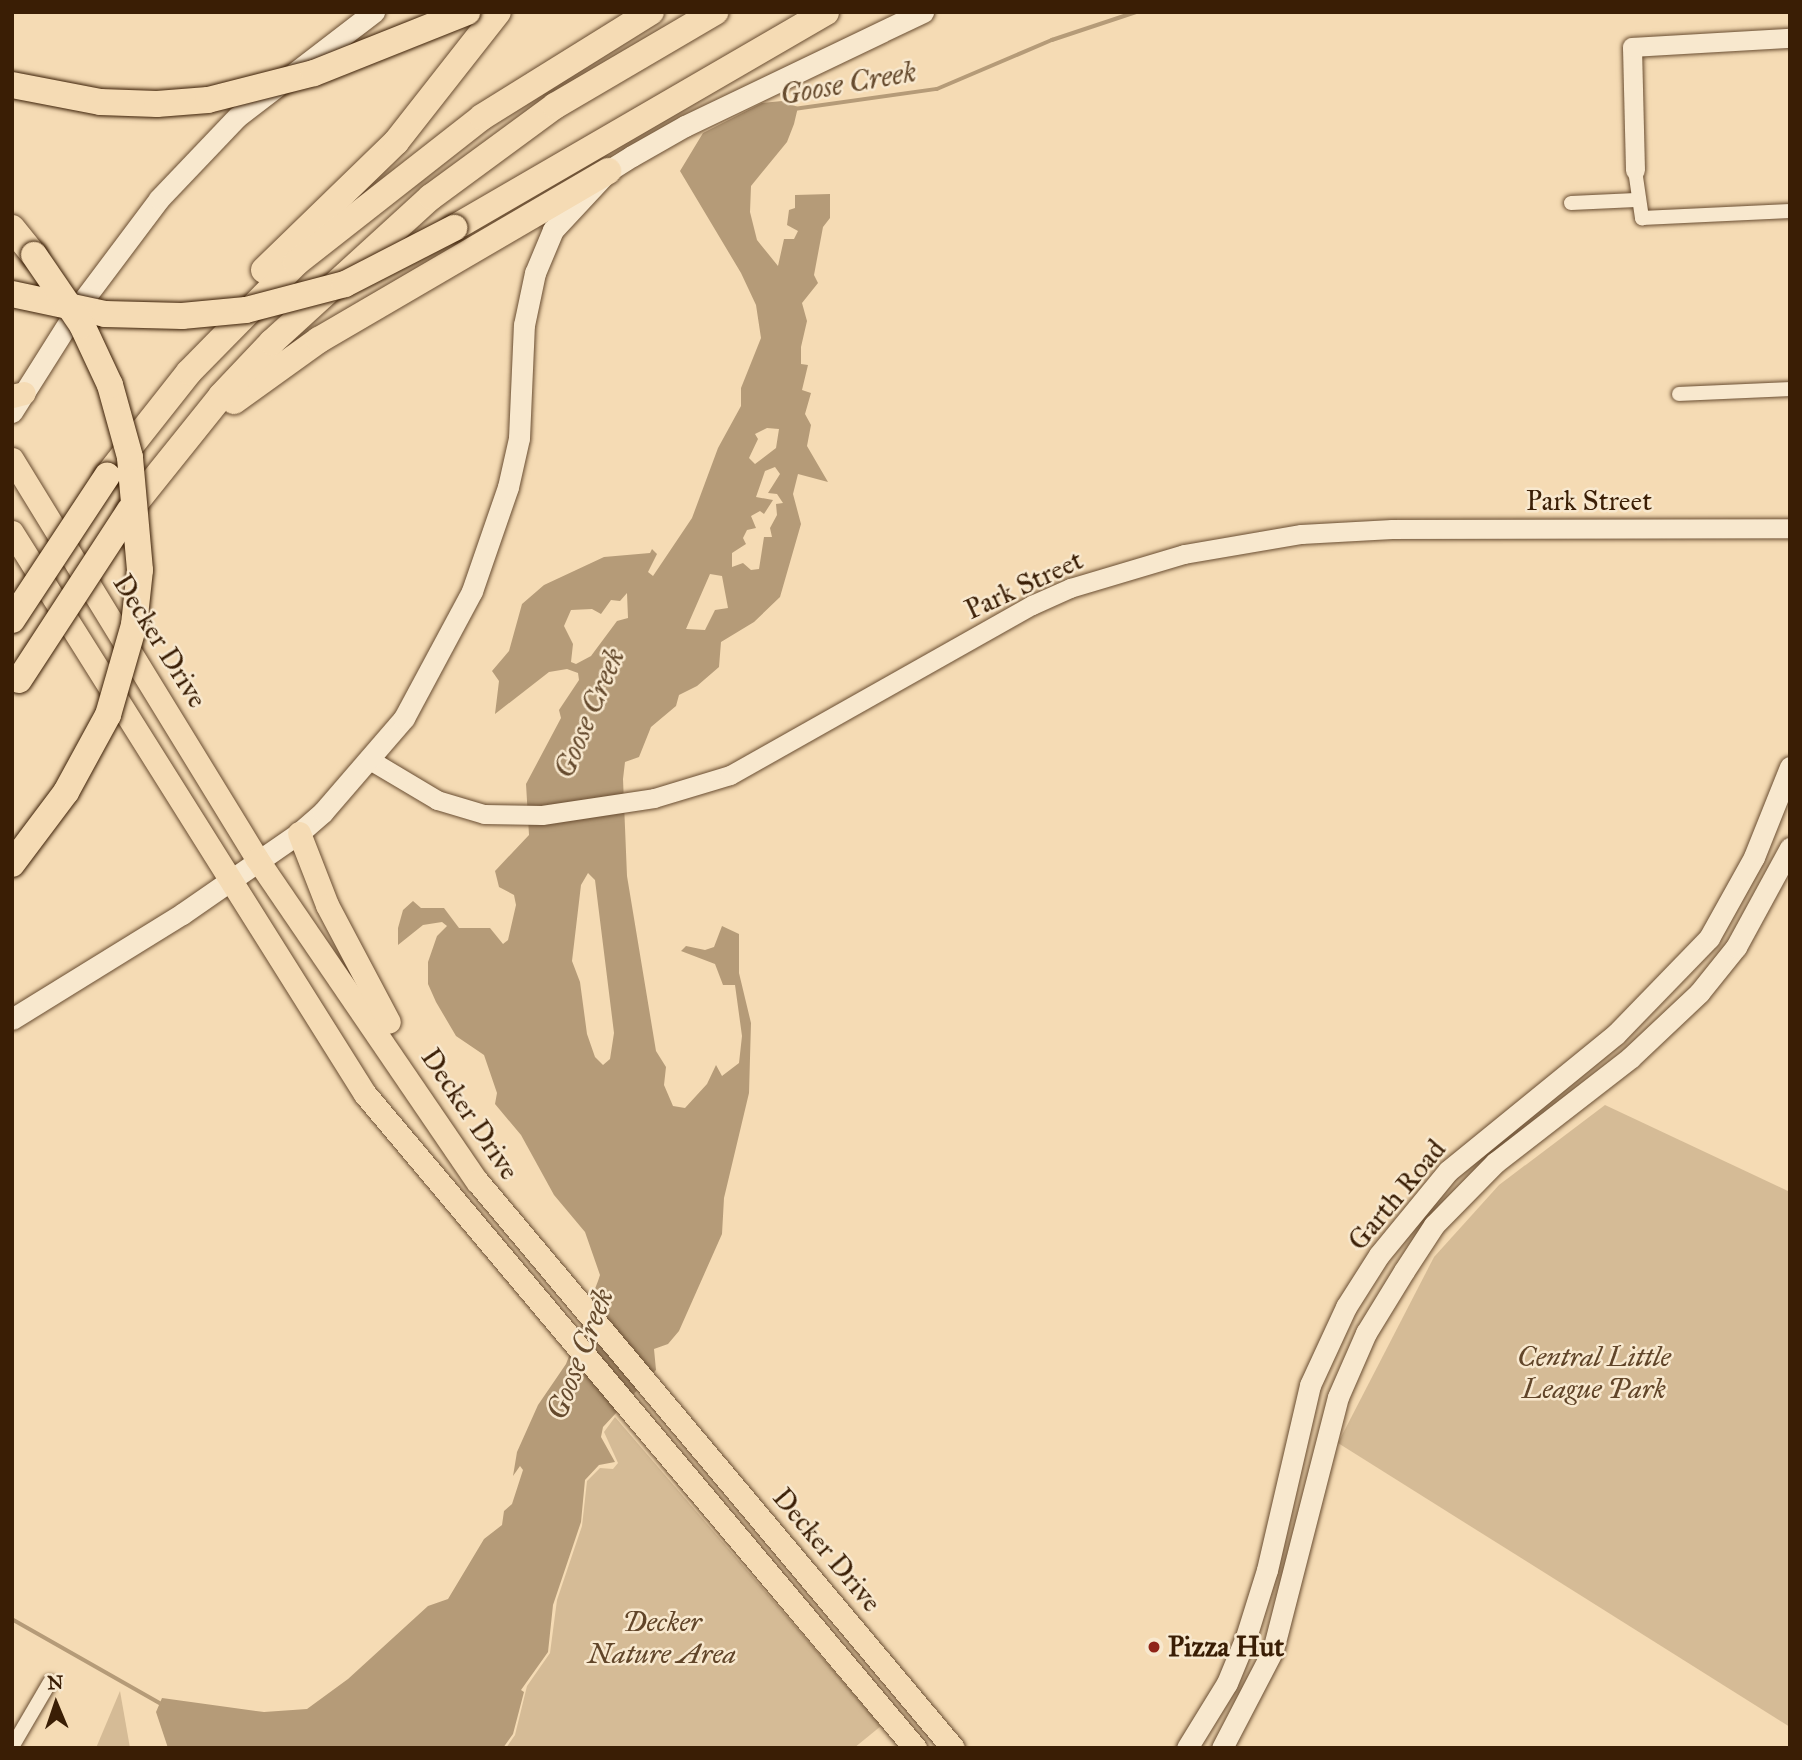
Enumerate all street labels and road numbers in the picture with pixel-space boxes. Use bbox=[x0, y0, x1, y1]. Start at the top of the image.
street label: Park Street bbox=[1526, 484, 1652, 518]
street label: Park Street bbox=[960, 543, 1088, 627]
street label: Decker Drive bbox=[106, 568, 214, 714]
street label: Decker Drive bbox=[414, 1042, 526, 1186]
street label: Garth Road bbox=[1341, 1133, 1453, 1257]
street label: Decker Drive bbox=[766, 1481, 888, 1619]

